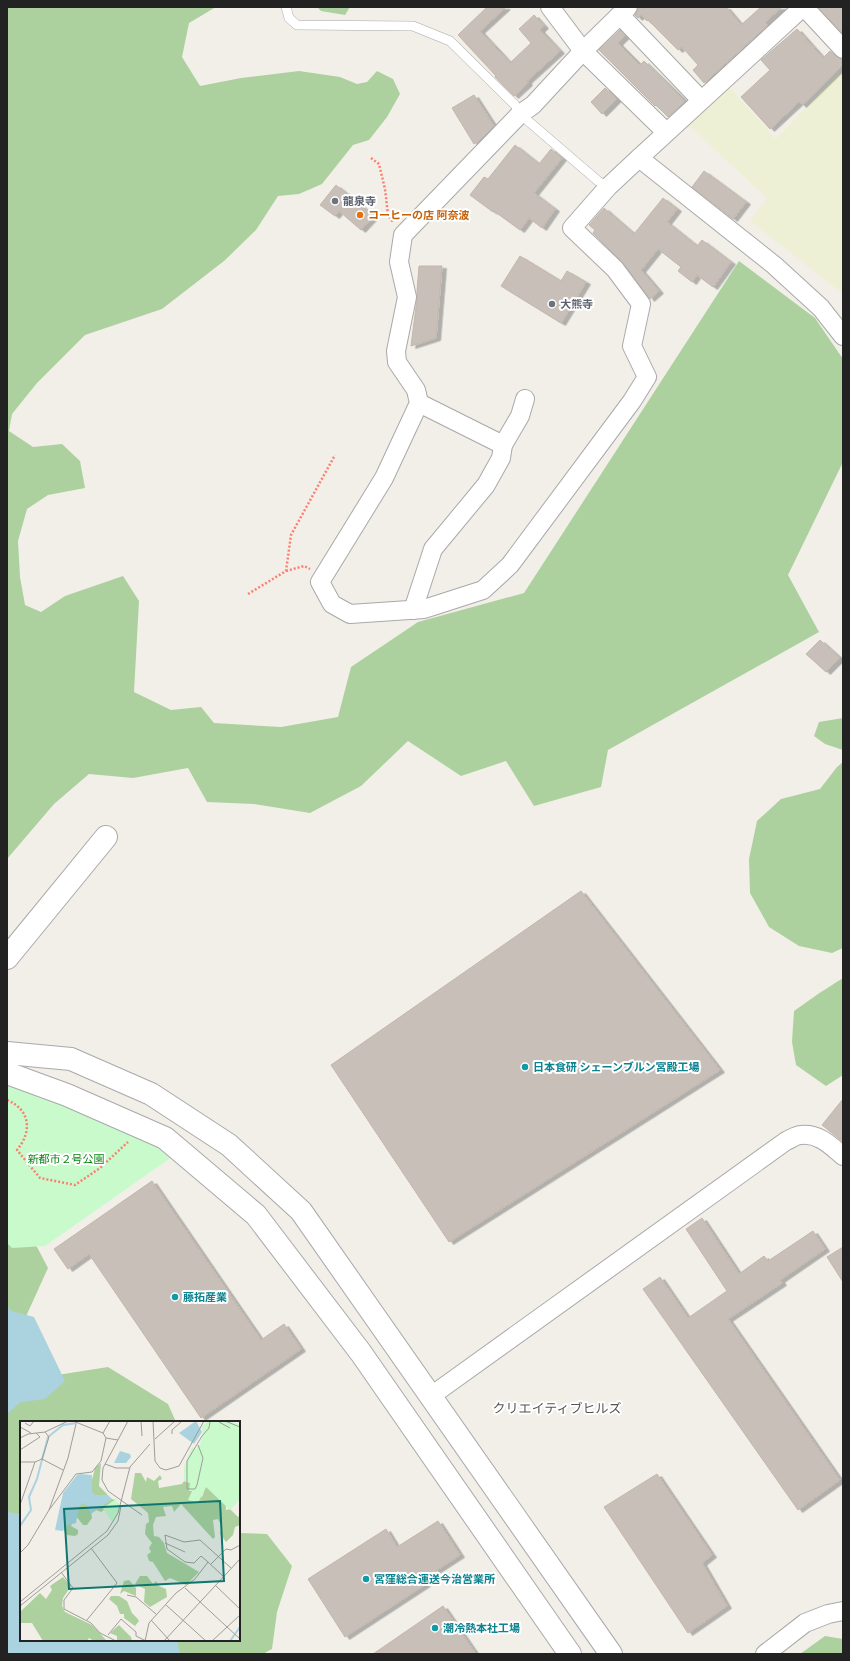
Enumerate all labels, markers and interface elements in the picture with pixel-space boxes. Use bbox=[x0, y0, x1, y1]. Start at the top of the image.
place label: 龍泉寺 bbox=[343, 194, 376, 208]
marker: 龍泉寺 bbox=[330, 196, 340, 206]
place label: コーヒーの店 阿奈波 bbox=[368, 208, 470, 222]
marker: コーヒーの店 阿奈波 bbox=[355, 210, 365, 220]
place label: 大熊寺 bbox=[560, 297, 593, 311]
marker: 大熊寺 bbox=[547, 299, 557, 309]
place label: 日本食研 シェーンブルン宮殿工場 bbox=[533, 1060, 700, 1074]
marker: 日本食研 シェーンブルン宮殿工場 bbox=[520, 1062, 530, 1072]
park label: 新都市２号公園 bbox=[28, 1152, 105, 1166]
place label: 藤拓産業 bbox=[183, 1290, 227, 1304]
marker: 藤拓産業 bbox=[170, 1292, 180, 1302]
district label: クリエイティブヒルズ bbox=[493, 1400, 621, 1417]
inset map bbox=[20, 1421, 240, 1641]
place label: 宮窪総合運送今治営業所 bbox=[374, 1572, 495, 1586]
marker: 宮窪総合運送今治営業所 bbox=[361, 1574, 371, 1584]
place label: 潮冷熱本社工場 bbox=[443, 1621, 520, 1635]
marker: 潮冷熱本社工場 bbox=[430, 1623, 440, 1633]

